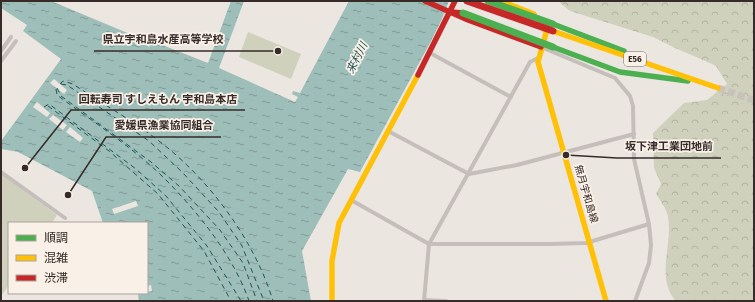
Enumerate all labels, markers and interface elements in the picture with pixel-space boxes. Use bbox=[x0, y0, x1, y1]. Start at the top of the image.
callout: 県立宇和島水産高等学校 bbox=[94, 28, 231, 51]
text: 県立宇和島水産高等学校 bbox=[103, 33, 224, 46]
water label: 来村川 bbox=[344, 39, 371, 76]
road number: E56 bbox=[624, 52, 646, 66]
callout: 回転寿司 すしえもん 宇和島本店 bbox=[71, 87, 245, 110]
text: 回転寿司 すしえもん 宇和島本店 bbox=[79, 93, 237, 106]
callout: 愛媛県漁業協同組合 bbox=[106, 114, 221, 137]
text: 愛媛県漁業協同組合 bbox=[115, 119, 214, 132]
callout: 坂下津工業団地前 bbox=[617, 135, 721, 158]
text: 坂下津工業団地前 bbox=[625, 140, 713, 153]
street label: 無月宇和島線 bbox=[572, 164, 600, 224]
legend bbox=[8, 222, 148, 294]
text: 順調 bbox=[44, 231, 68, 245]
text: 混雑 bbox=[44, 251, 68, 265]
text: 渋滞 bbox=[44, 271, 68, 285]

